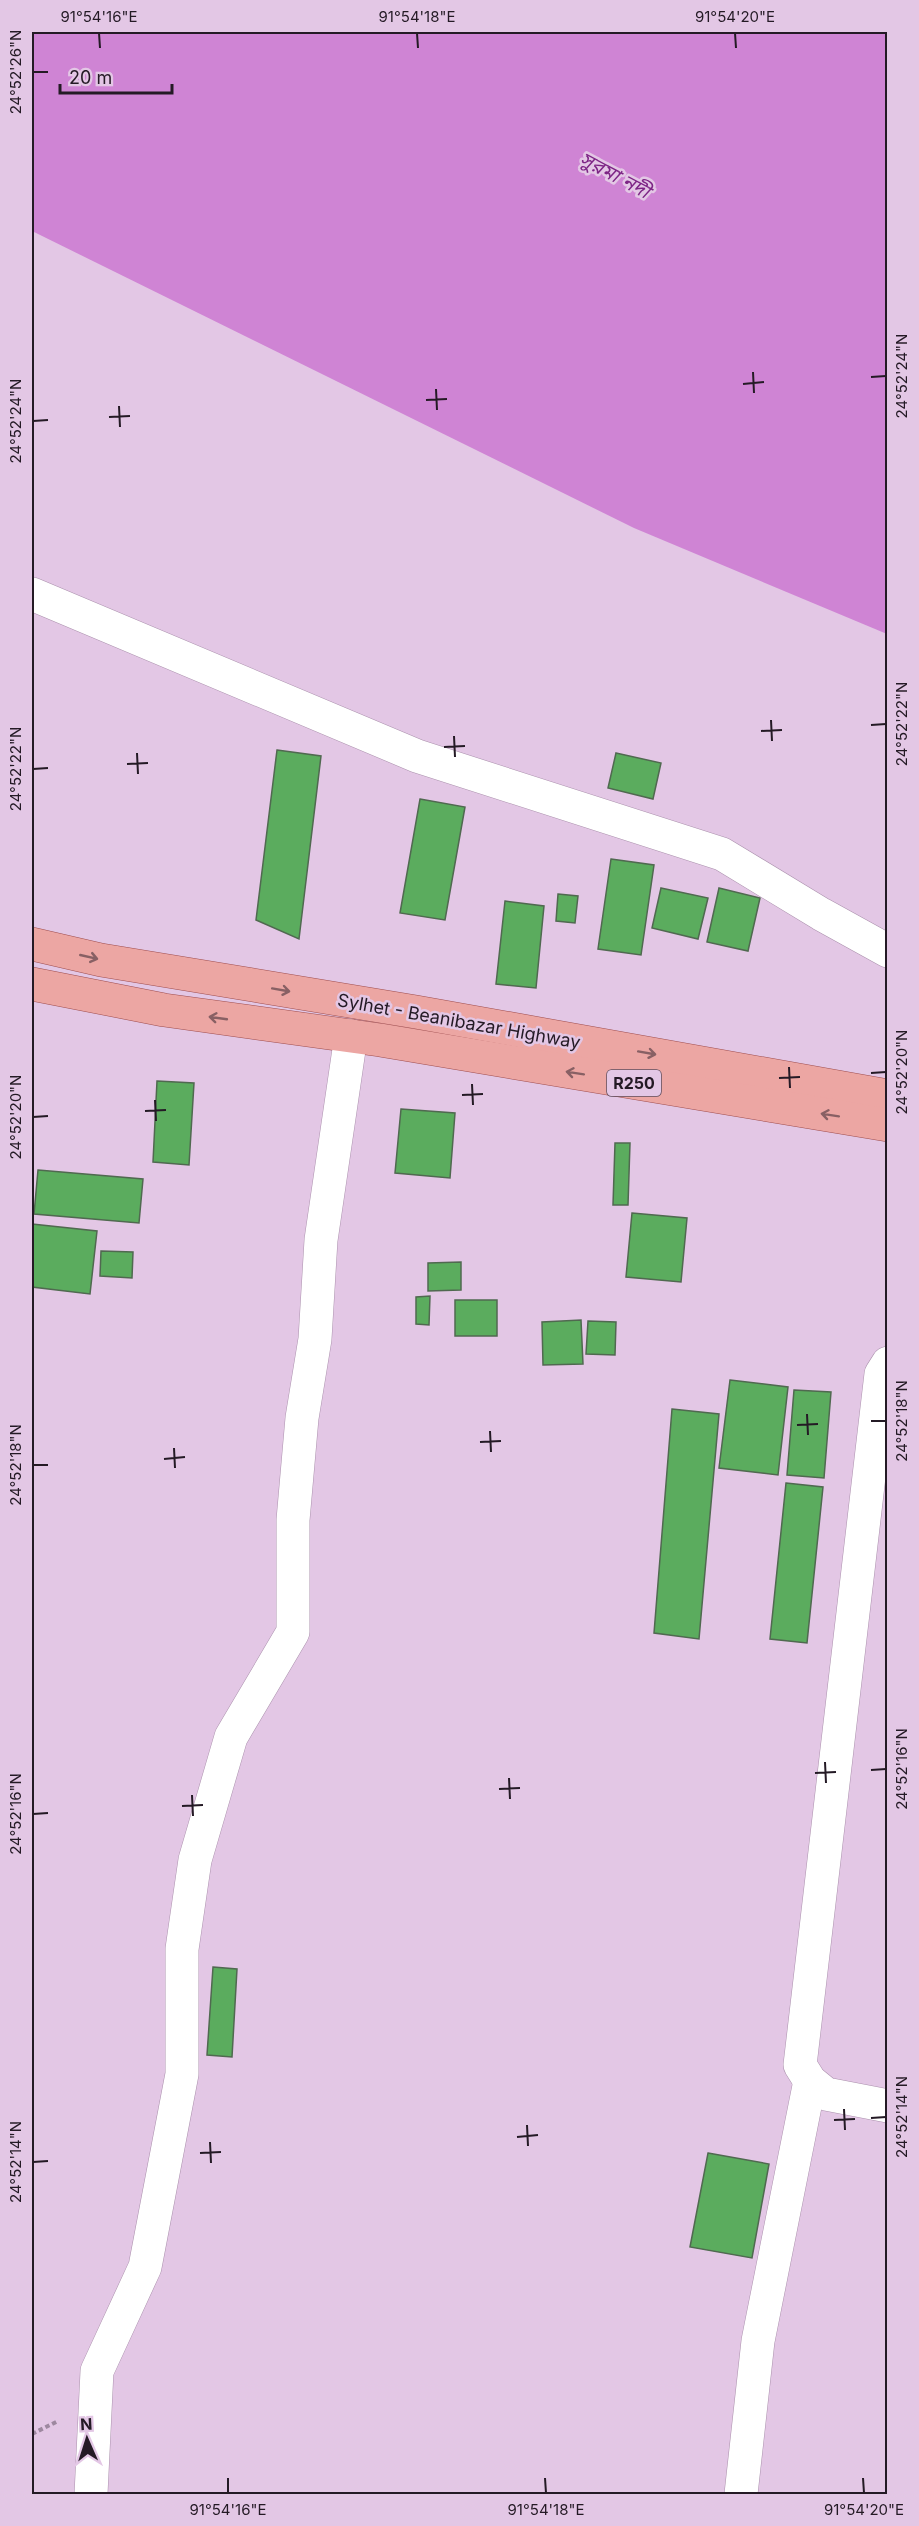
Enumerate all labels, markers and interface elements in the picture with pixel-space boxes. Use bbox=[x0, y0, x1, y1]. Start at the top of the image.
text: 91°54'16"E bbox=[61, 7, 137, 26]
text: 91°54'18"E bbox=[379, 7, 455, 26]
text: 91°54'20"E bbox=[695, 7, 775, 26]
text: 24°52'26"N bbox=[6, 30, 25, 114]
scale bar bbox=[60, 57, 172, 95]
text: 20 m bbox=[69, 67, 112, 88]
water label: সুরমা নদী bbox=[576, 147, 657, 205]
text: 24°52'24"N bbox=[892, 334, 911, 418]
text: 24°52'24"N bbox=[6, 379, 25, 463]
text: 24°52'22"N bbox=[892, 682, 911, 766]
text: 24°52'22"N bbox=[6, 727, 25, 811]
one-way arrow bbox=[79, 951, 98, 963]
one-way arrow bbox=[270, 985, 290, 996]
street label: Sylhet - Beanibazar Highway bbox=[336, 989, 582, 1053]
one-way arrow bbox=[208, 1012, 228, 1023]
text: 24°52'20"N bbox=[892, 1030, 911, 1114]
one-way arrow bbox=[637, 1048, 656, 1059]
one-way arrow bbox=[566, 1067, 586, 1078]
road number: R250 bbox=[607, 1070, 661, 1096]
text: 24°52'20"N bbox=[6, 1075, 25, 1159]
one-way arrow bbox=[820, 1110, 840, 1121]
text: 24°52'18"N bbox=[892, 1380, 911, 1462]
text: 24°52'18"N bbox=[6, 1424, 25, 1506]
text: 24°52'16"N bbox=[892, 1728, 911, 1810]
text: 24°52'16"N bbox=[6, 1773, 25, 1855]
text: 24°52'14"N bbox=[892, 2076, 911, 2158]
text: 24°52'14"N bbox=[6, 2121, 25, 2203]
north arrow bbox=[57, 2409, 117, 2469]
text: N bbox=[80, 2414, 93, 2434]
text: 91°54'16"E bbox=[190, 2500, 266, 2519]
text: 91°54'18"E bbox=[508, 2500, 584, 2519]
text: 91°54'20"E bbox=[824, 2500, 904, 2519]

